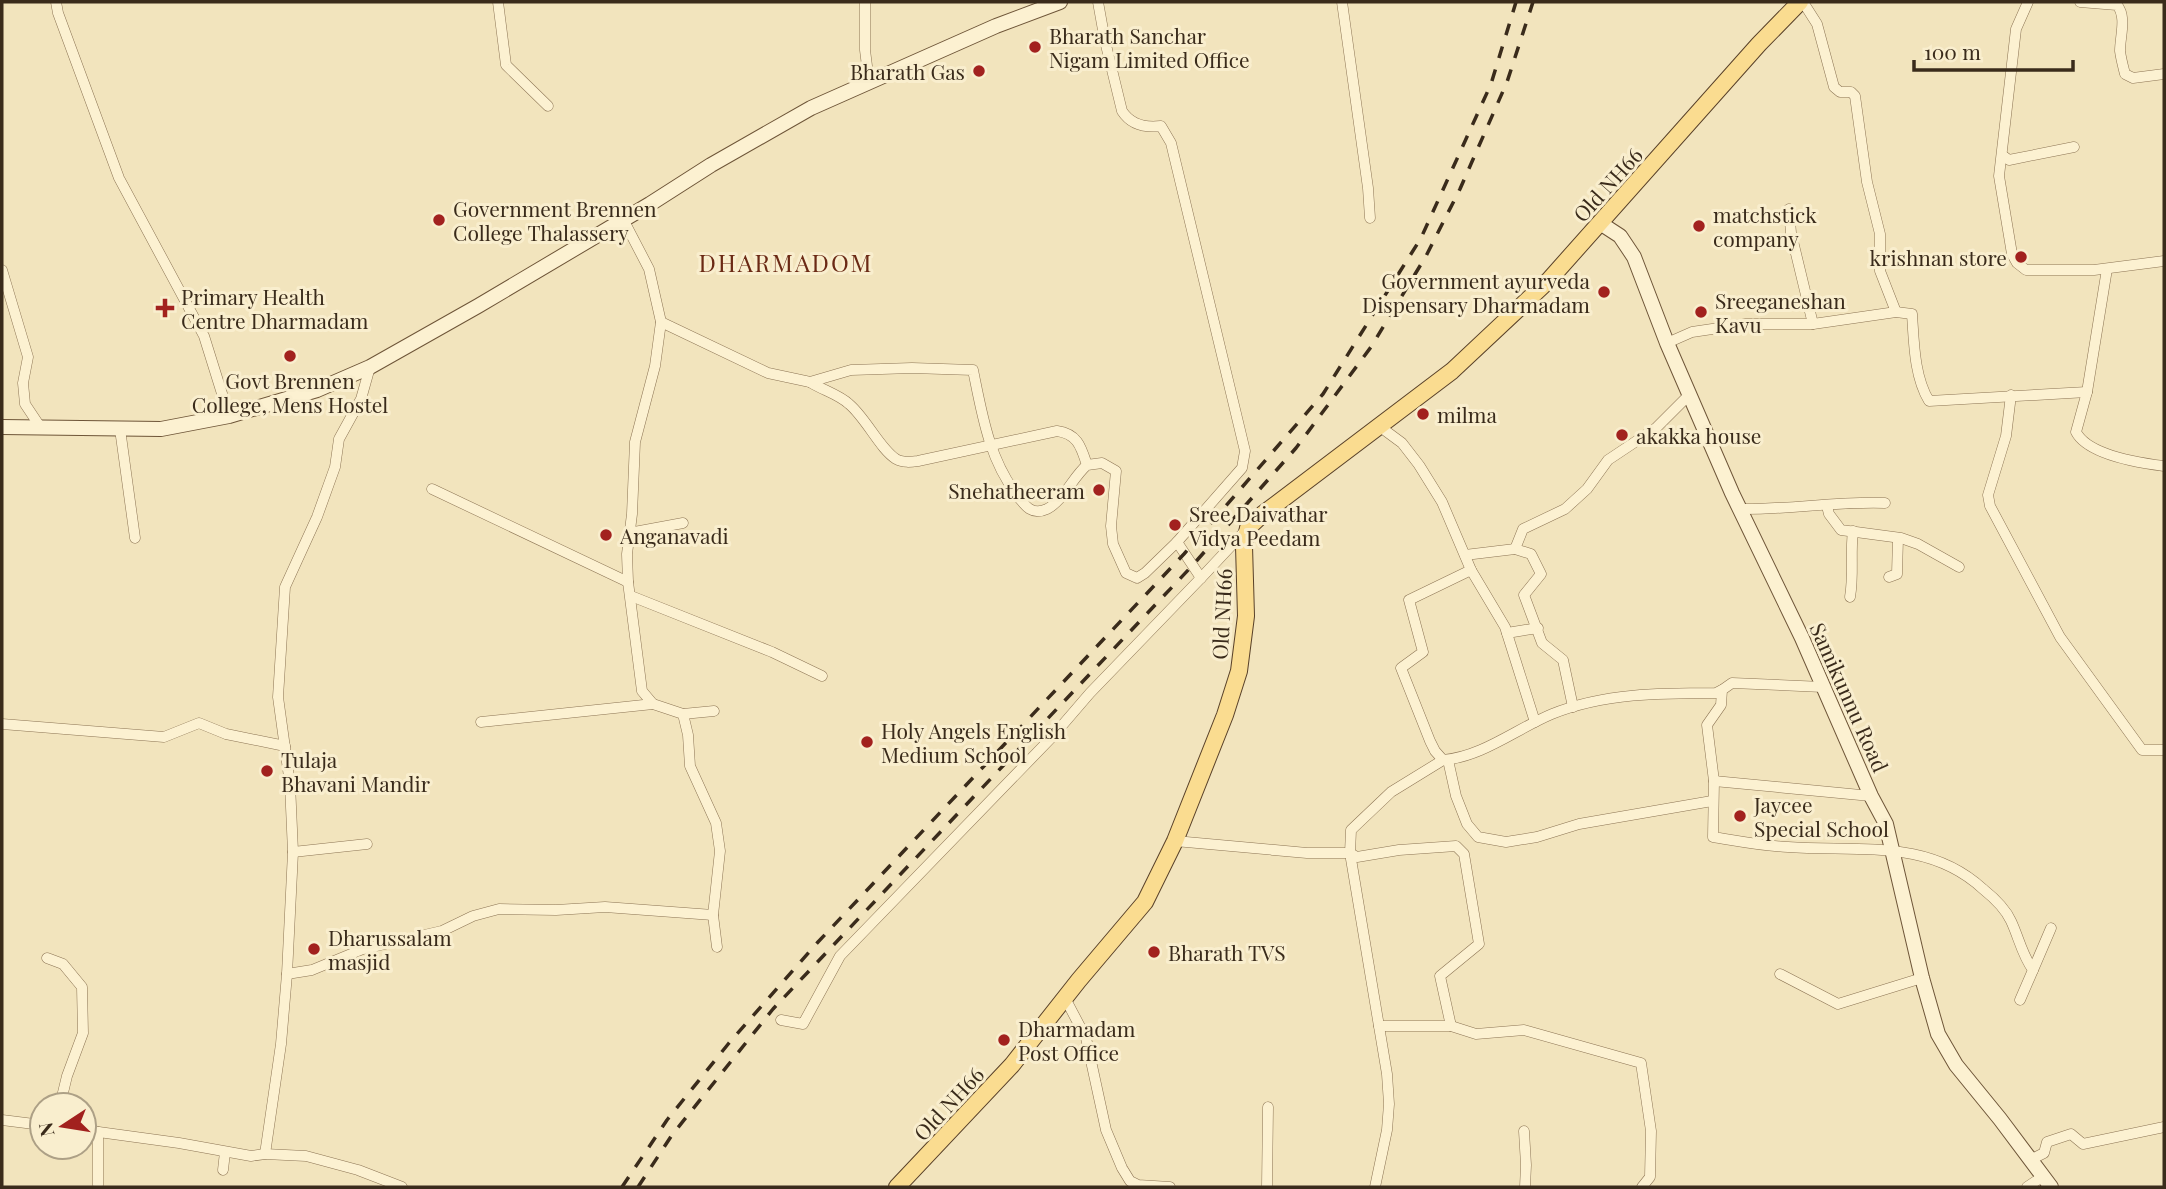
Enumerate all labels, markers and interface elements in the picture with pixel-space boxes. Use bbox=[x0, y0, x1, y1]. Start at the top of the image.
place label: Bharath Sanchar Nigam Limited Office bbox=[1049, 21, 1250, 73]
scale bar bbox=[1914, 28, 2073, 72]
text: 100 m bbox=[1924, 37, 1981, 65]
marker: Bharath Sanchar Nigam Limited Office bbox=[1027, 39, 1043, 55]
place label: Bharath Gas bbox=[850, 57, 965, 85]
marker: Bharath Gas bbox=[971, 63, 987, 79]
street label: Old NH66 bbox=[1566, 141, 1648, 227]
place label: Government Brennen College Thalassery bbox=[453, 194, 657, 246]
place label: matchstick company bbox=[1713, 200, 1817, 252]
marker: Government Brennen College Thalassery bbox=[431, 212, 447, 228]
marker: matchstick company bbox=[1691, 218, 1707, 234]
place label: krishnan store bbox=[1870, 243, 2007, 271]
district label: DHARMADOM bbox=[699, 246, 873, 278]
marker: krishnan store bbox=[2013, 249, 2029, 265]
place label: Government ayurveda Dispensary Dharmadam bbox=[1362, 266, 1591, 318]
place label: Primary Health Centre Dharmadam bbox=[181, 282, 369, 334]
marker: Government ayurveda Dispensary Dharmadam bbox=[1596, 284, 1612, 300]
place label: Sreeganeshan Kavu bbox=[1715, 286, 1846, 338]
marker: Primary Health Centre Dharmadam bbox=[155, 298, 175, 318]
marker: Sreeganeshan Kavu bbox=[1693, 304, 1709, 320]
marker: Govt Brennen College, Mens Hostel bbox=[282, 348, 298, 364]
place label: Govt Brennen College, Mens Hostel bbox=[192, 366, 388, 418]
place label: milma bbox=[1437, 400, 1497, 428]
marker: milma bbox=[1415, 406, 1431, 422]
place label: akakka house bbox=[1636, 421, 1761, 449]
marker: akakka house bbox=[1614, 427, 1630, 443]
place label: Snehatheeram bbox=[948, 476, 1085, 504]
marker: Snehatheeram bbox=[1091, 482, 1107, 498]
place label: Sree Daivathar Vidya Peedam bbox=[1188, 499, 1328, 551]
marker: Sree Daivathar Vidya Peedam bbox=[1167, 517, 1183, 533]
place label: Anganavadi bbox=[619, 521, 729, 549]
marker: Anganavadi bbox=[598, 527, 614, 543]
street label: Old NH66 bbox=[1205, 568, 1237, 660]
street label: Samikunnu Road bbox=[1805, 618, 1895, 776]
place label: Holy Angels English Medium School bbox=[881, 716, 1067, 768]
marker: Holy Angels English Medium School bbox=[859, 734, 875, 750]
place label: Tulaja Bhavani Mandir bbox=[281, 745, 431, 797]
marker: Tulaja Bhavani Mandir bbox=[259, 763, 275, 779]
place label: Jaycee Special School bbox=[1753, 790, 1889, 842]
marker: Jaycee Special School bbox=[1732, 808, 1748, 824]
place label: Dharussalam masjid bbox=[328, 923, 452, 975]
place label: Bharath TVS bbox=[1168, 938, 1286, 966]
marker: Dharussalam masjid bbox=[306, 941, 322, 957]
marker: Bharath TVS bbox=[1146, 944, 1162, 960]
place label: Dharmadam Post Office bbox=[1018, 1014, 1136, 1066]
marker: Dharmadam Post Office bbox=[996, 1032, 1012, 1048]
street label: Old NH66 bbox=[907, 1060, 989, 1146]
north arrow bbox=[28, 1091, 98, 1161]
text: N bbox=[31, 1120, 60, 1139]

